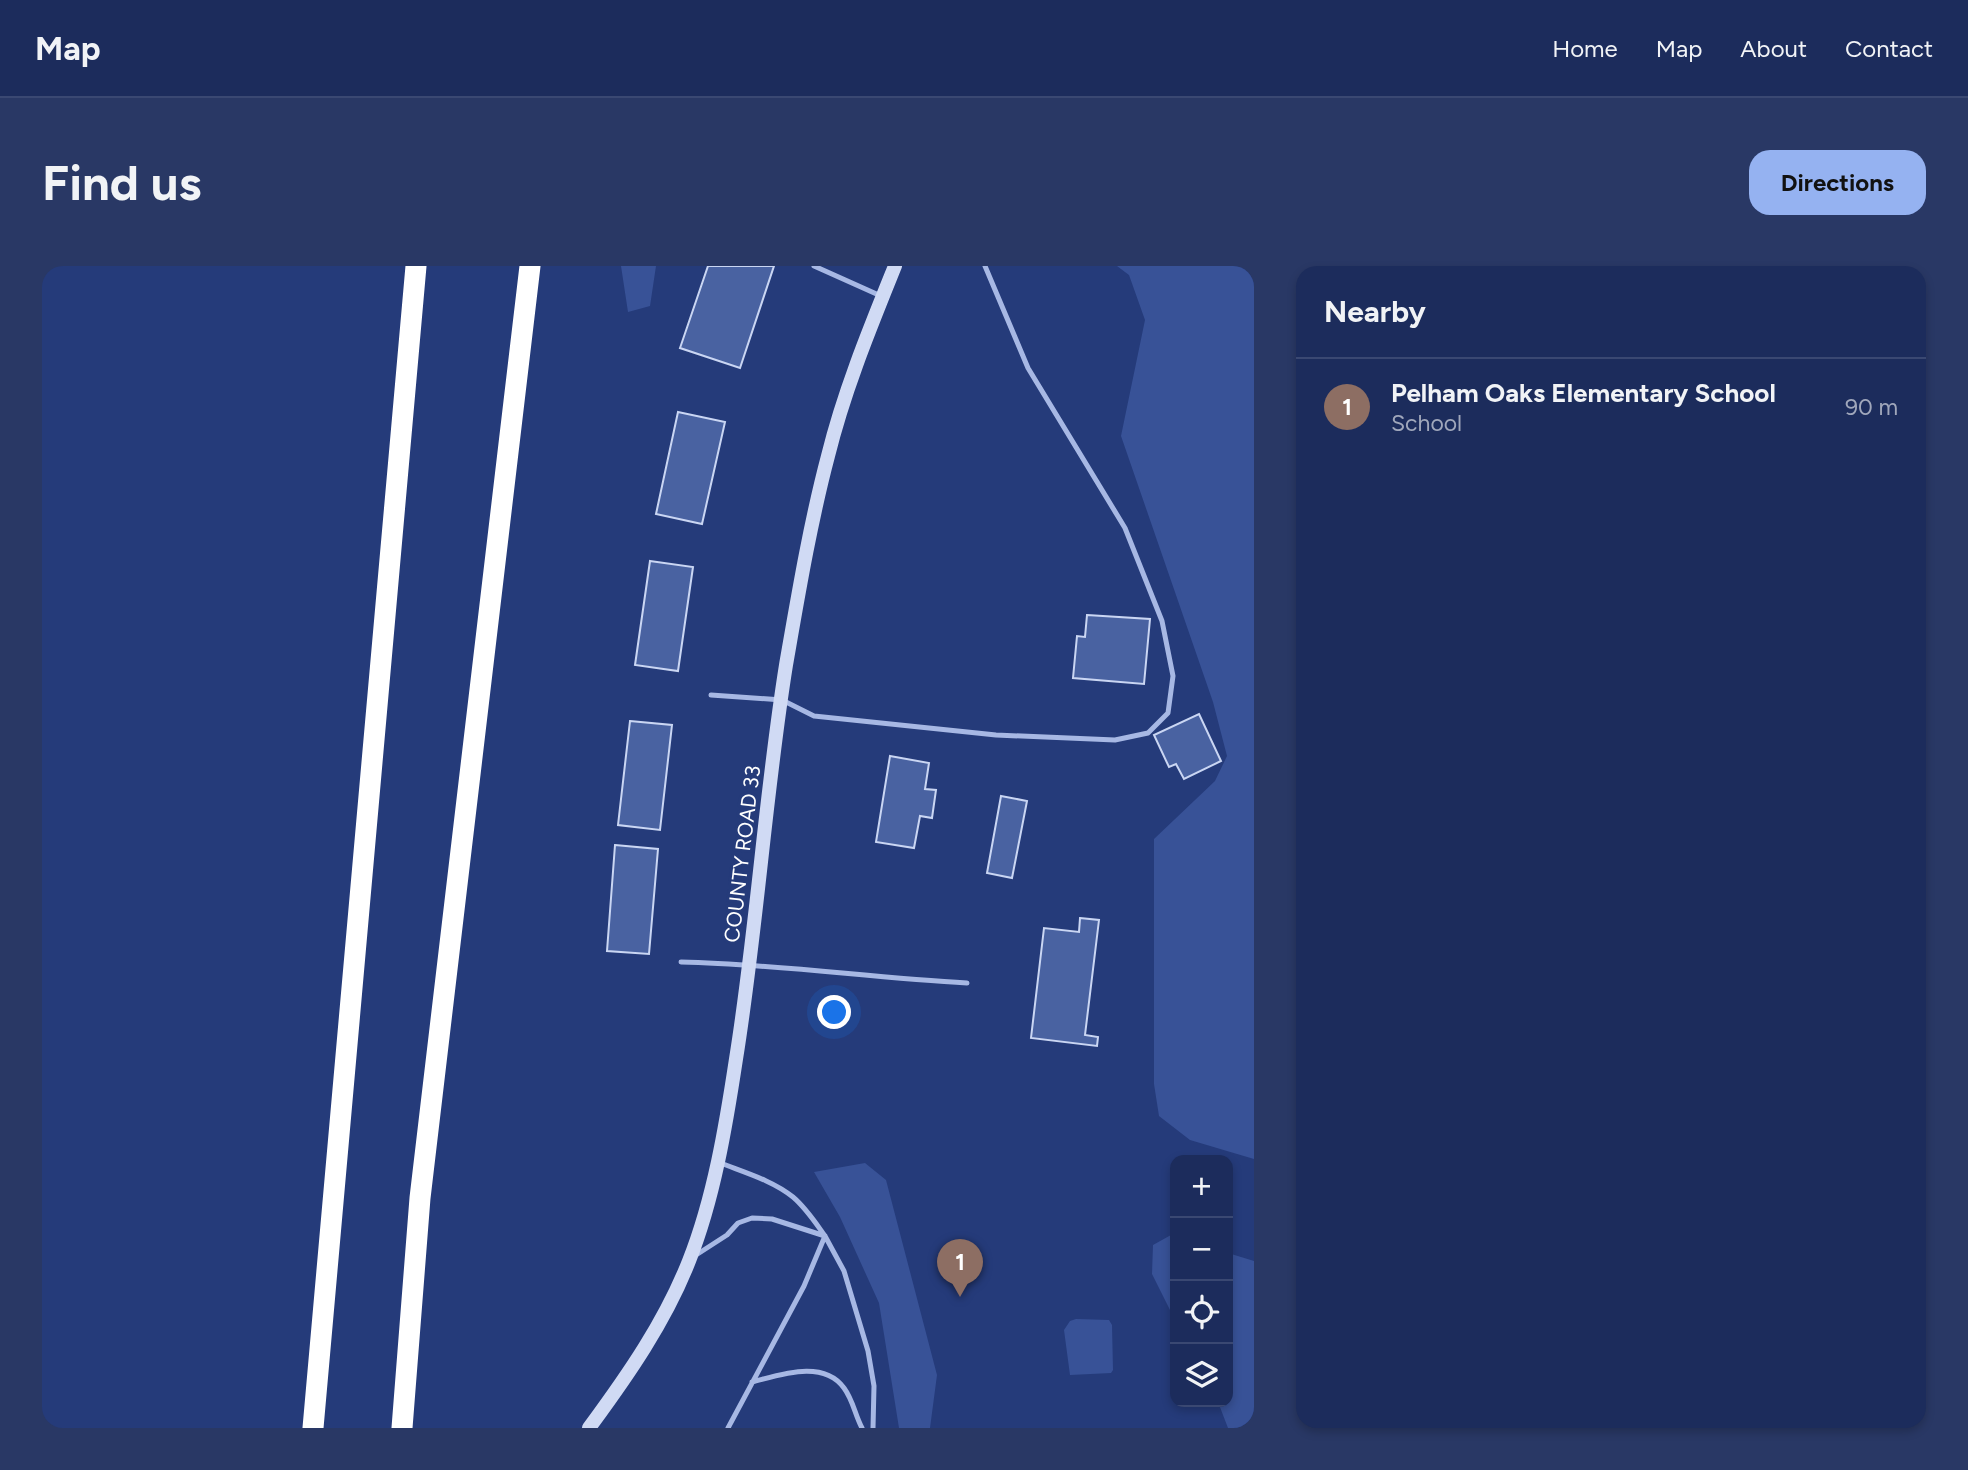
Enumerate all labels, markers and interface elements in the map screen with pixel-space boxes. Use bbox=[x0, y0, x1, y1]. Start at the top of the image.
text: Map bbox=[35, 29, 101, 68]
text: Home bbox=[1552, 34, 1618, 63]
text: Map bbox=[1656, 34, 1702, 63]
text: About bbox=[1740, 34, 1807, 63]
text: Contact bbox=[1845, 34, 1933, 63]
button: Directions bbox=[1749, 150, 1926, 215]
text: Find us bbox=[42, 153, 201, 212]
text: Nearby bbox=[1324, 293, 1426, 330]
text: Pelham Oaks Elementary School bbox=[1391, 377, 1776, 409]
text: 1 bbox=[1342, 393, 1352, 421]
text: 90 m bbox=[1845, 393, 1898, 421]
text: School bbox=[1391, 409, 1462, 437]
street label: COUNTY ROAD 33 bbox=[719, 764, 765, 944]
your location bbox=[817, 995, 851, 1029]
map controls bbox=[1170, 1155, 1233, 1407]
button: + bbox=[1170, 1155, 1233, 1218]
button: − bbox=[1170, 1218, 1233, 1281]
pin: 1 bbox=[937, 1239, 983, 1297]
button: locate bbox=[1170, 1281, 1233, 1344]
button: layers bbox=[1170, 1344, 1233, 1407]

